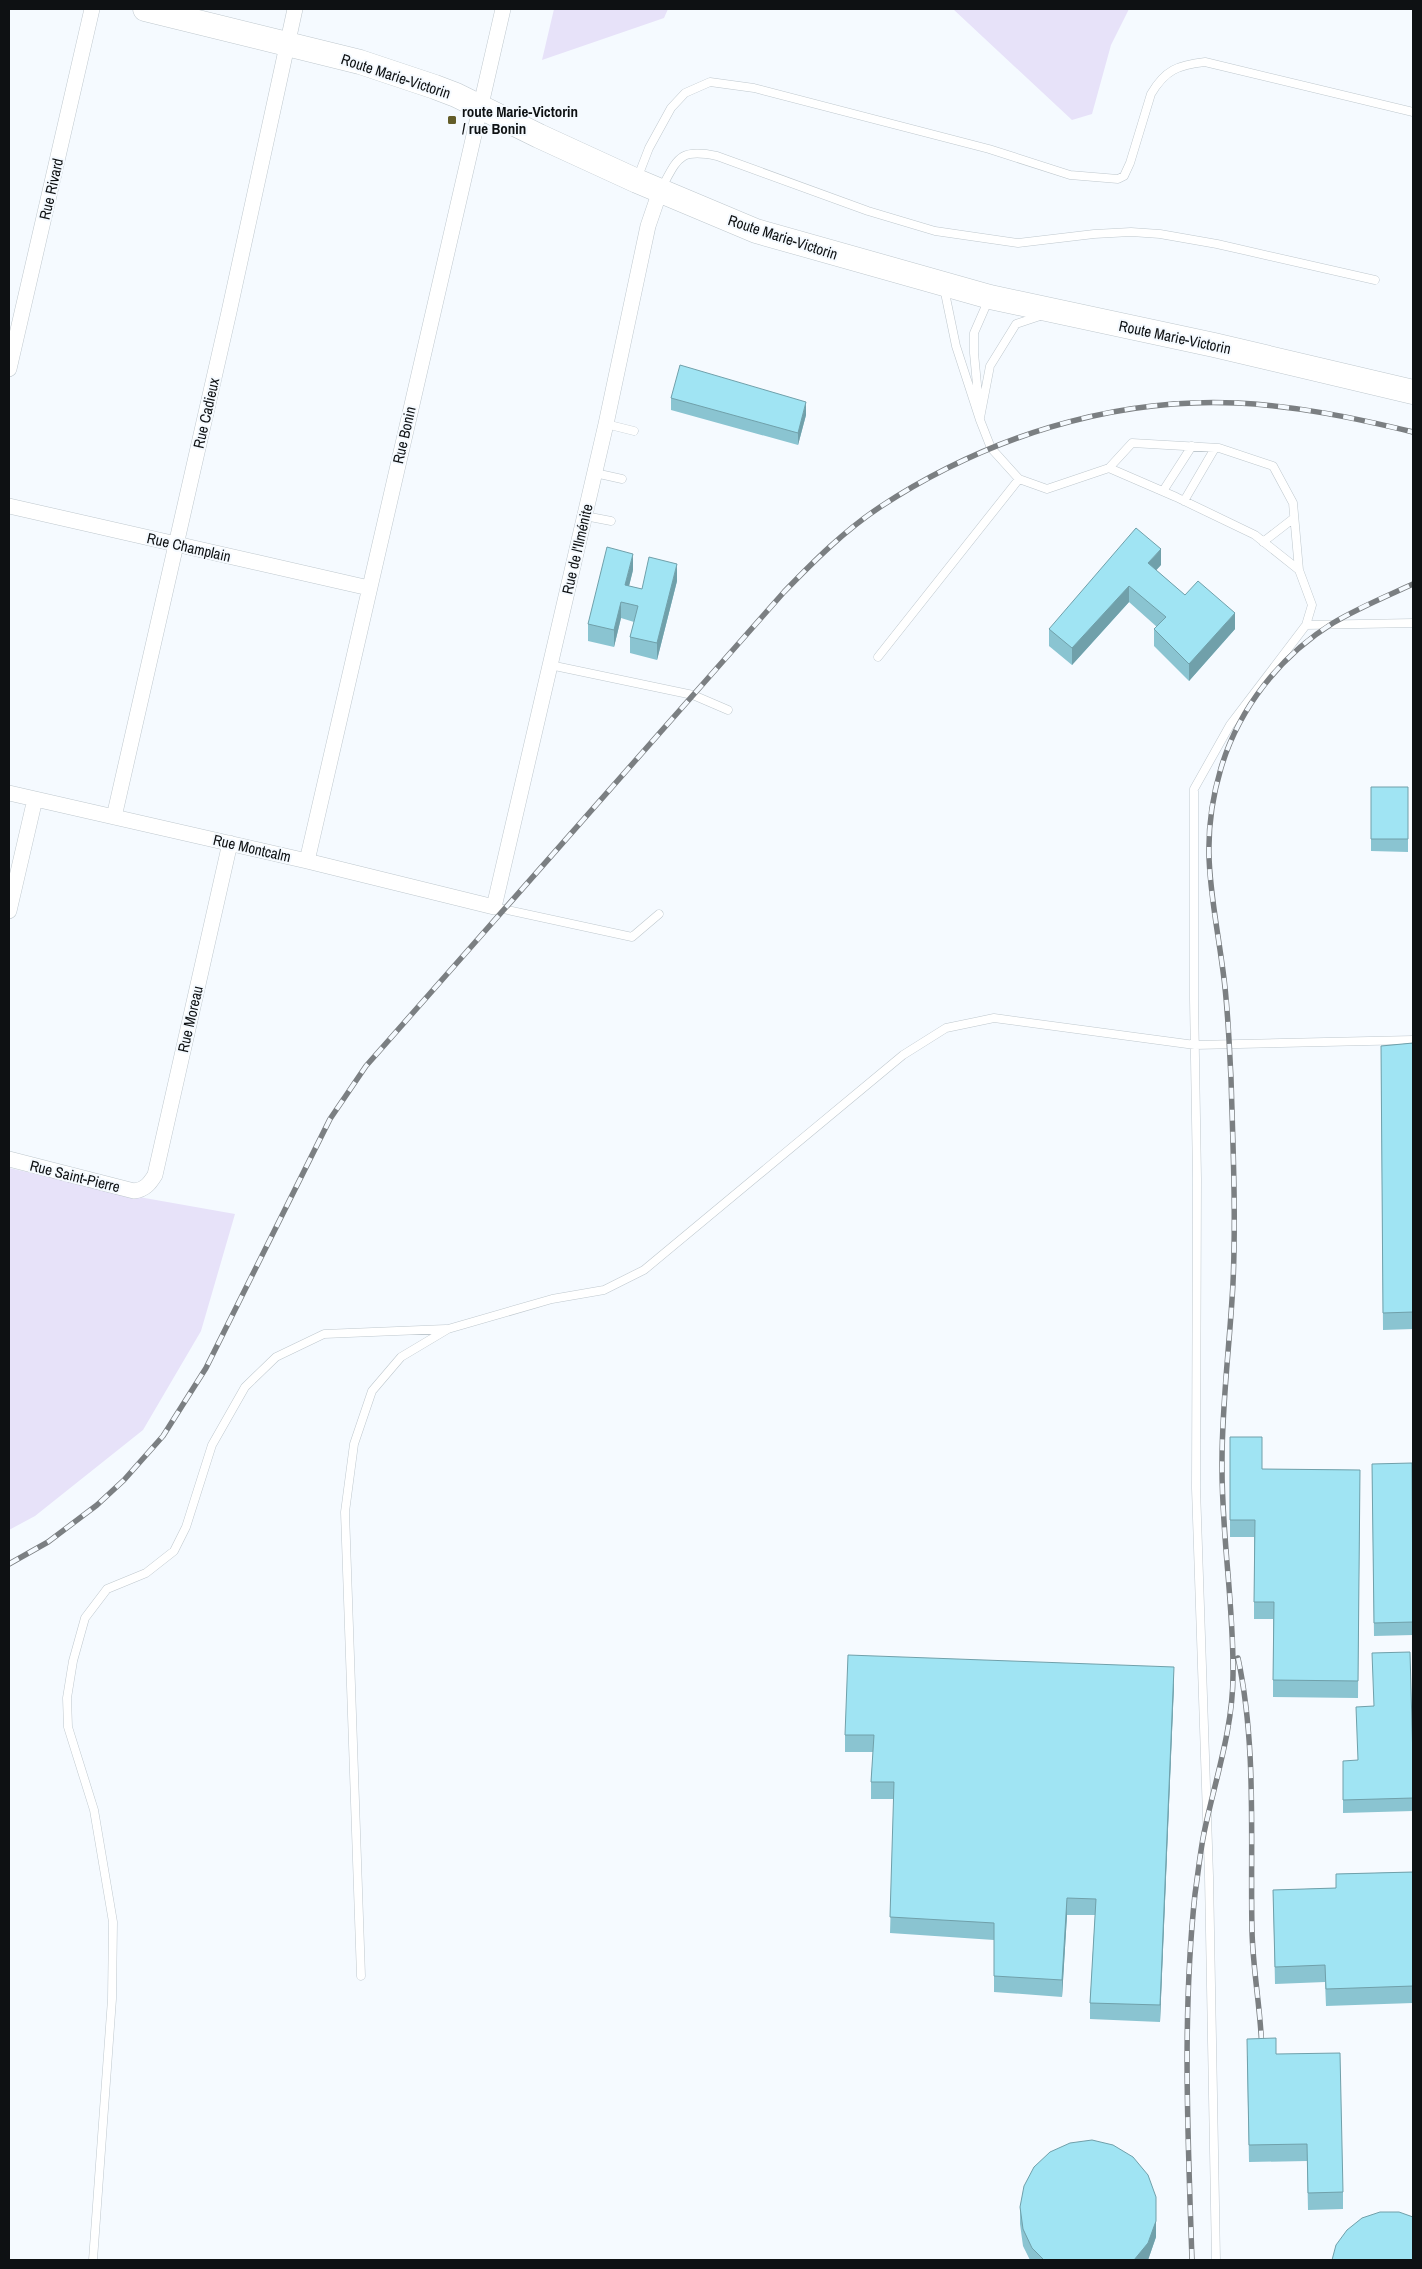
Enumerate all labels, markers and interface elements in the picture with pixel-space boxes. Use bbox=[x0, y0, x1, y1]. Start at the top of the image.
street label: Route Marie-Victorin bbox=[339, 48, 453, 104]
place label: route Marie-Victorin / rue Bonin bbox=[462, 101, 578, 139]
marker: route Marie-Victorin / rue Bonin bbox=[446, 114, 458, 126]
street label: Rue Rivard bbox=[34, 156, 68, 222]
street label: Route Marie-Victorin bbox=[726, 209, 840, 265]
street label: Route Marie-Victorin bbox=[1117, 315, 1233, 359]
street label: Rue Cadieux bbox=[188, 375, 224, 450]
street label: Rue Bonin bbox=[387, 404, 421, 466]
street label: Rue de l'Ilménite bbox=[556, 502, 598, 596]
street label: Rue Champlain bbox=[145, 527, 233, 567]
street label: Rue Montcalm bbox=[211, 829, 293, 867]
street label: Rue Moreau bbox=[172, 984, 208, 1054]
street label: Rue Saint-Pierre bbox=[28, 1155, 122, 1197]

